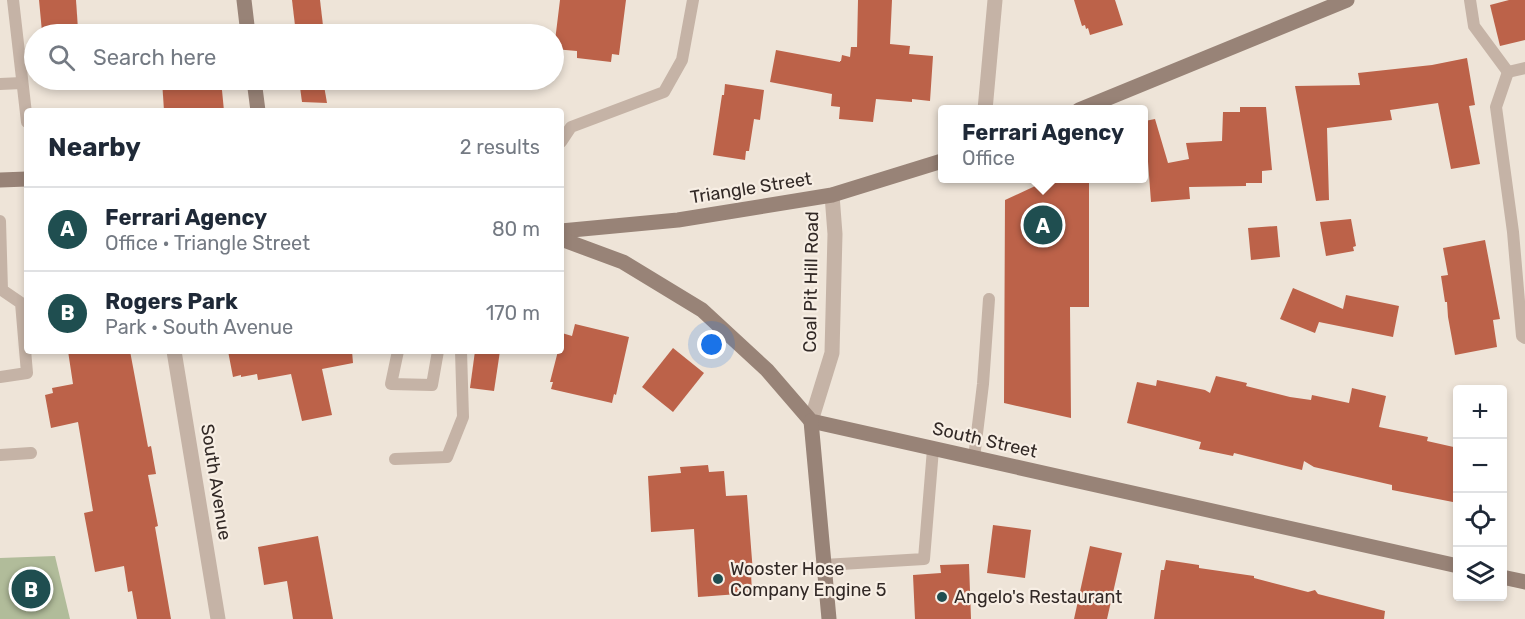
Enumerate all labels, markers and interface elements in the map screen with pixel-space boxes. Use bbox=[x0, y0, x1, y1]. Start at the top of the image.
search box bbox=[24, 24, 564, 90]
icon: search bbox=[45, 41, 78, 74]
text: Search here bbox=[93, 44, 216, 71]
popup bbox=[938, 105, 1148, 183]
text: Ferrari Agency bbox=[962, 119, 1124, 146]
text: Nearby bbox=[48, 132, 141, 163]
text: 2 results bbox=[460, 135, 540, 159]
text: Office bbox=[962, 146, 1015, 170]
street label: Triangle Street bbox=[689, 168, 813, 208]
pin: A bbox=[1024, 202, 1062, 248]
text: Ferrari Agency bbox=[105, 204, 267, 231]
street label: Coal Pit Hill Road bbox=[799, 211, 823, 353]
text: A bbox=[60, 217, 75, 241]
text: 80 m bbox=[492, 217, 540, 241]
text: Office · Triangle Street bbox=[105, 231, 310, 255]
text: Rogers Park bbox=[105, 288, 238, 315]
text: B bbox=[60, 301, 75, 325]
text: 170 m bbox=[486, 301, 540, 325]
text: Park · South Avenue bbox=[105, 315, 293, 339]
your location bbox=[697, 330, 726, 359]
map controls bbox=[1453, 385, 1507, 601]
button: + bbox=[1453, 385, 1507, 439]
street label: South Street bbox=[930, 417, 1040, 463]
street label: South Avenue bbox=[196, 422, 236, 542]
button: − bbox=[1453, 439, 1507, 493]
button: locate bbox=[1453, 493, 1507, 547]
button: layers bbox=[1453, 547, 1507, 601]
place label: Wooster Hose Company Engine 5 bbox=[730, 558, 886, 601]
pin: B bbox=[12, 566, 51, 612]
marker: Wooster Hose Company Engine 5 bbox=[711, 572, 725, 586]
place label: Angelo's Restaurant bbox=[954, 586, 1122, 608]
marker: Angelo's Restaurant bbox=[935, 590, 949, 604]

